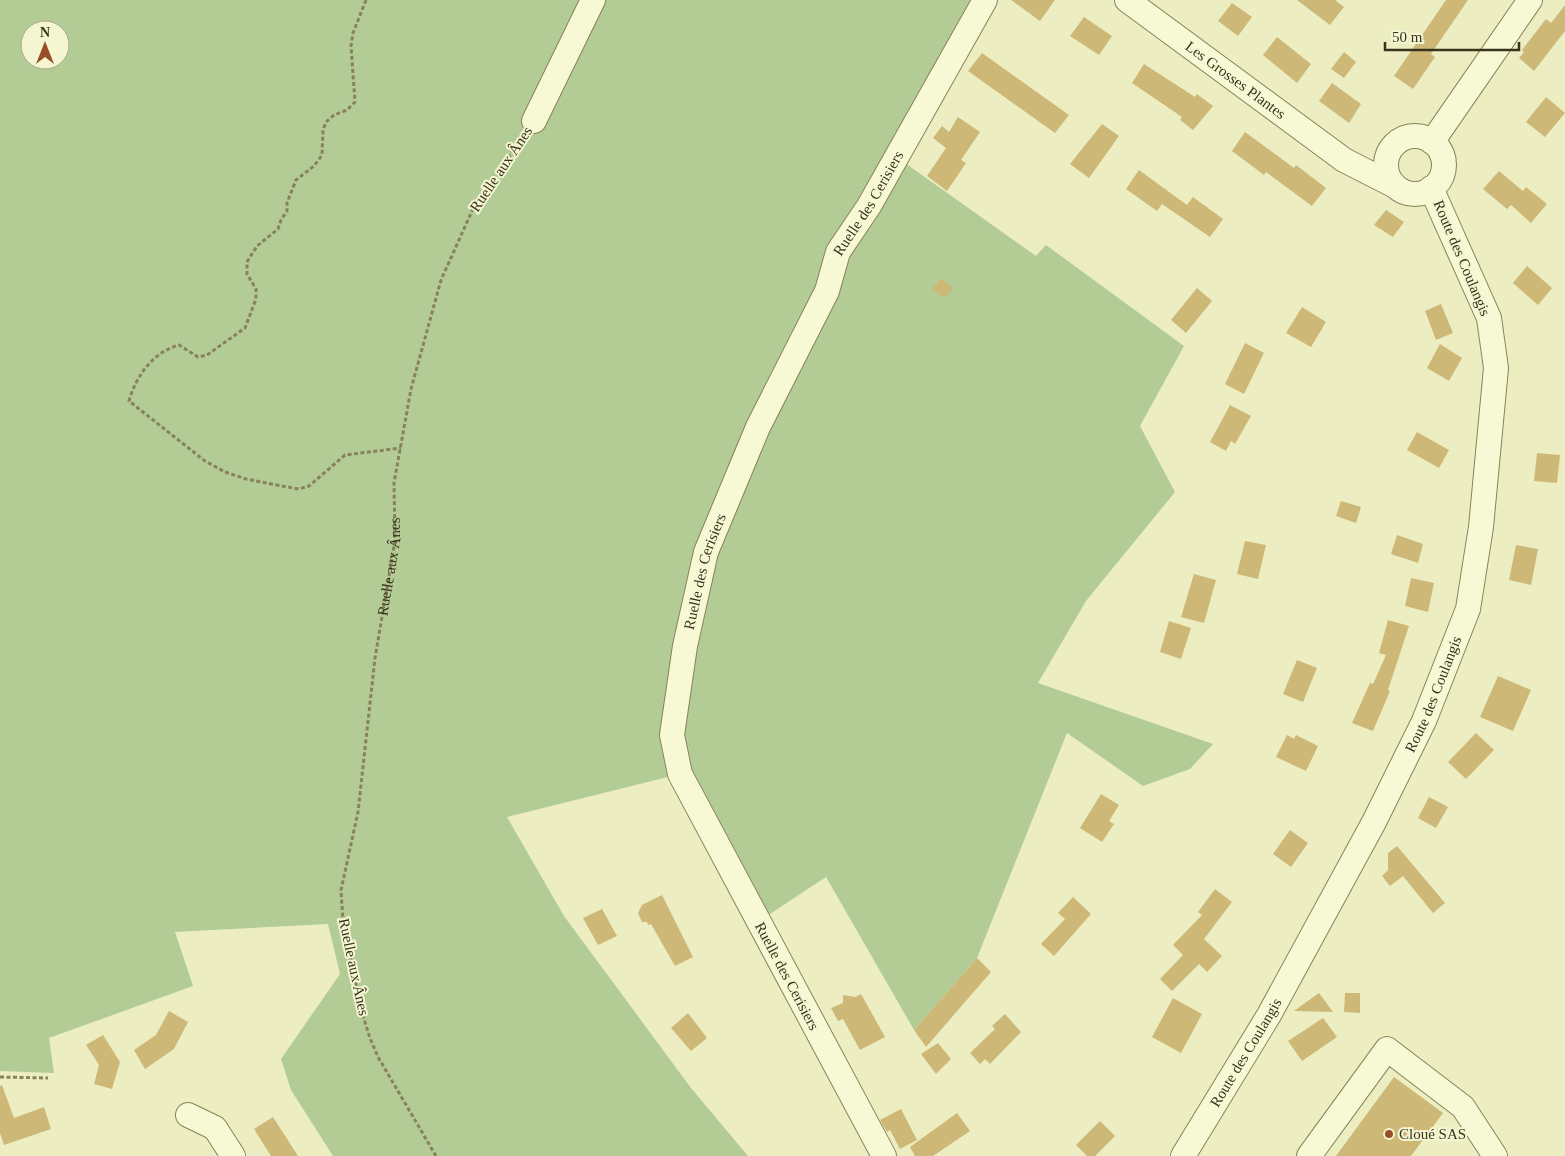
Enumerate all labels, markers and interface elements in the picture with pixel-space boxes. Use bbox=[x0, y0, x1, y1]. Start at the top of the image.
north arrow bbox=[20, 20, 70, 70]
scale bar bbox=[1385, 20, 1519, 52]
text: N bbox=[40, 25, 50, 40]
text: 50 m bbox=[1392, 29, 1423, 45]
street label: Les Grosses Plantes bbox=[1183, 38, 1289, 122]
street label: Ruelle aux Ânes bbox=[467, 123, 535, 215]
street label: Ruelle des Cerisiers bbox=[830, 148, 906, 259]
street label: Route des Coulangis bbox=[1430, 198, 1494, 318]
street label: Ruelle des Cerisiers bbox=[681, 511, 729, 631]
street label: Ruelle aux Ânes bbox=[374, 517, 404, 617]
street label: Route des Coulangis bbox=[1402, 634, 1465, 755]
street label: Ruelle aux Ânes bbox=[336, 917, 372, 1017]
street label: Ruelle des Cerisiers bbox=[752, 919, 822, 1033]
street label: Route des Coulangis bbox=[1207, 995, 1285, 1110]
place label: Cloué SAS bbox=[1399, 1126, 1466, 1142]
marker: Cloué SAS bbox=[1383, 1128, 1395, 1140]

